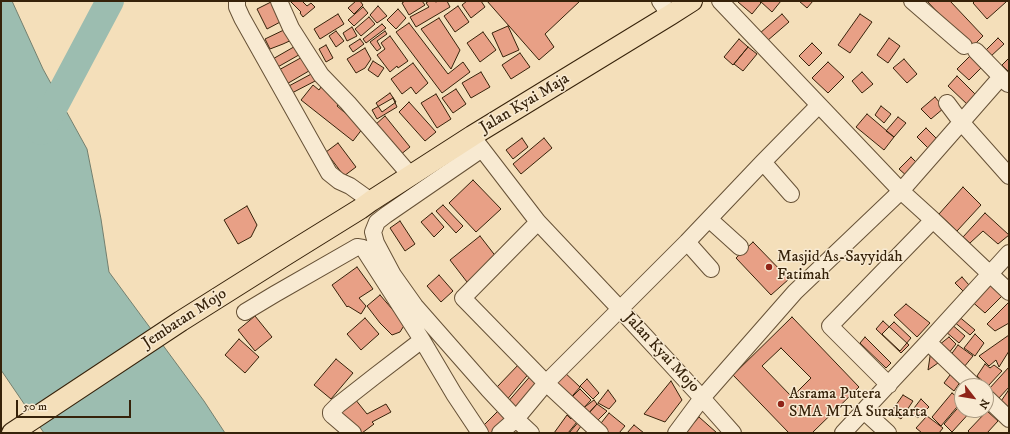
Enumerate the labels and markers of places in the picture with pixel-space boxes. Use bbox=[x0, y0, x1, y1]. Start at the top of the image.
place label: Masjid As-Sayyidah Fatimah bbox=[777, 248, 903, 286]
marker: Masjid As-Sayyidah Fatimah bbox=[764, 262, 774, 272]
place label: Asrama Putera SMA MTA Surakarta bbox=[789, 385, 927, 423]
marker: Asrama Putera SMA MTA Surakarta bbox=[776, 399, 786, 409]

